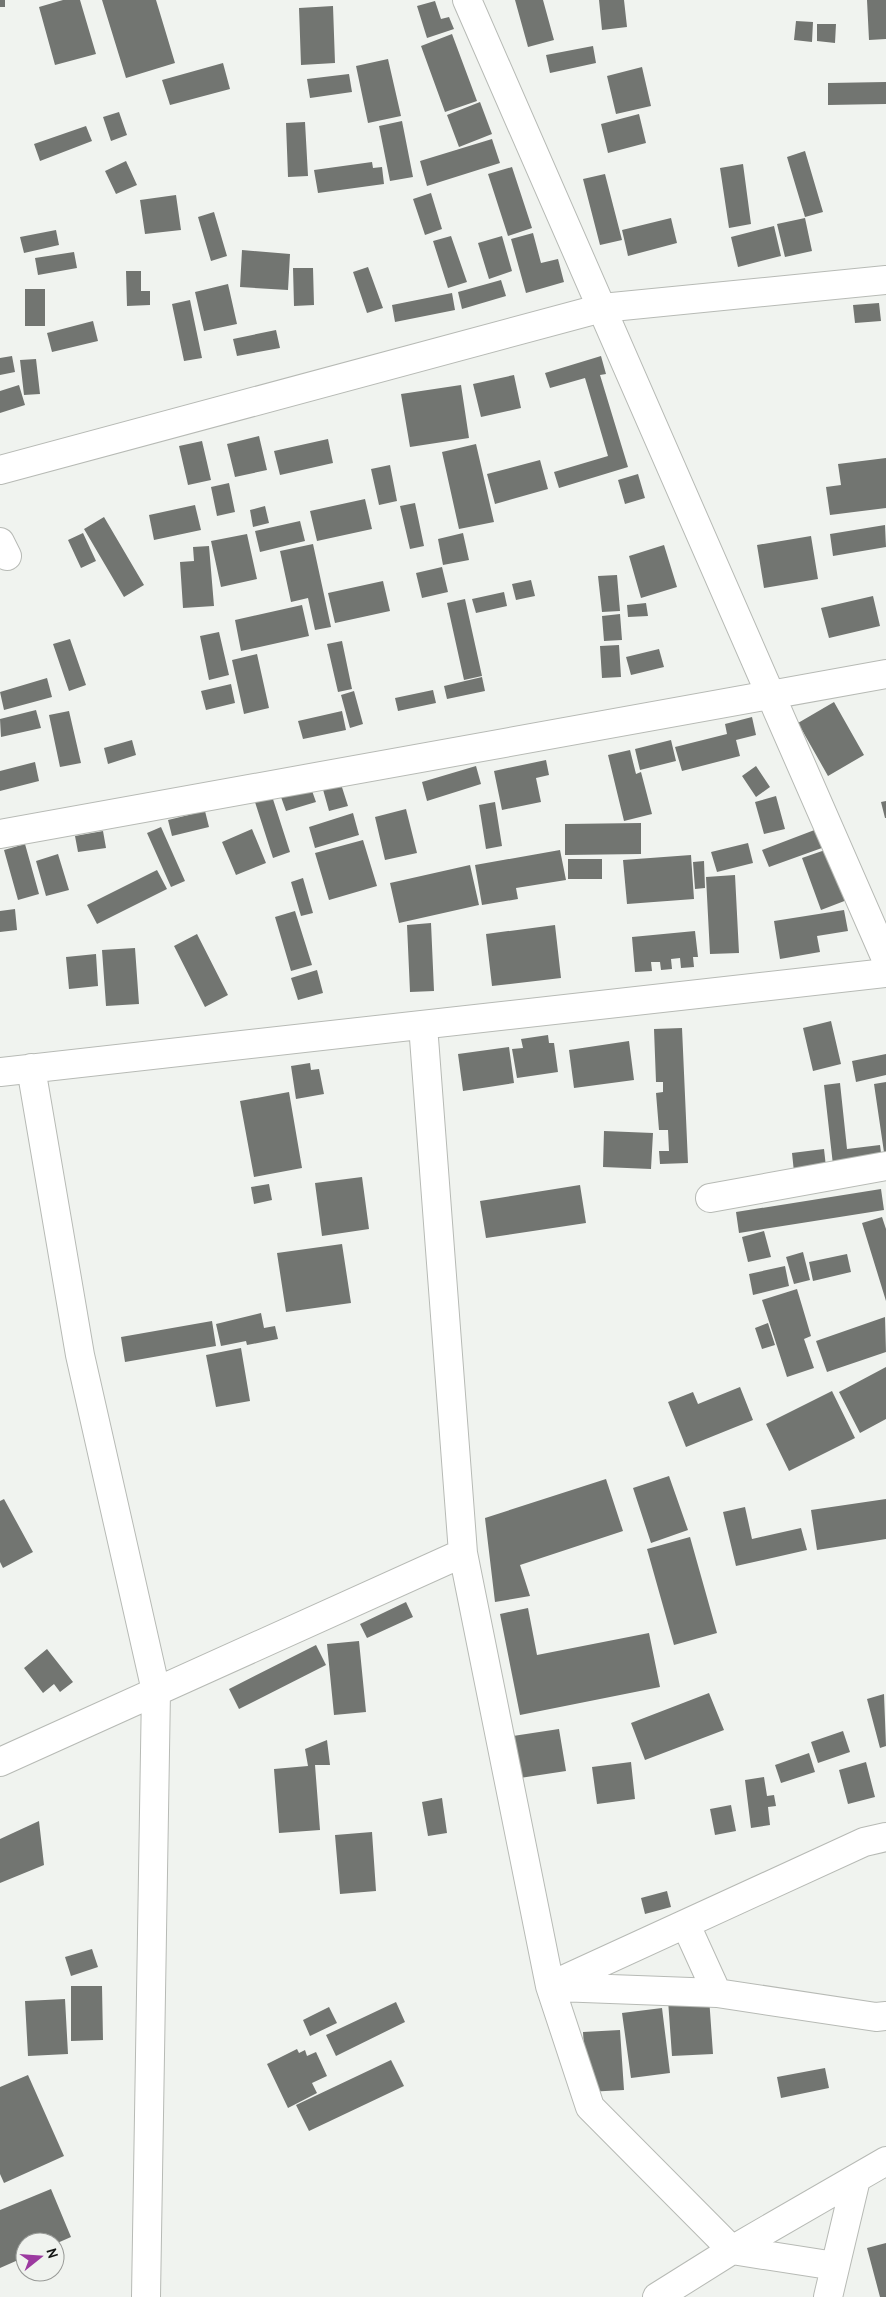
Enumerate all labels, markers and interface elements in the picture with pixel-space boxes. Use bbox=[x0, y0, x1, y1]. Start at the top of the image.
north arrow bbox=[15, 2232, 65, 2282]
text: N bbox=[42, 2246, 62, 2260]

